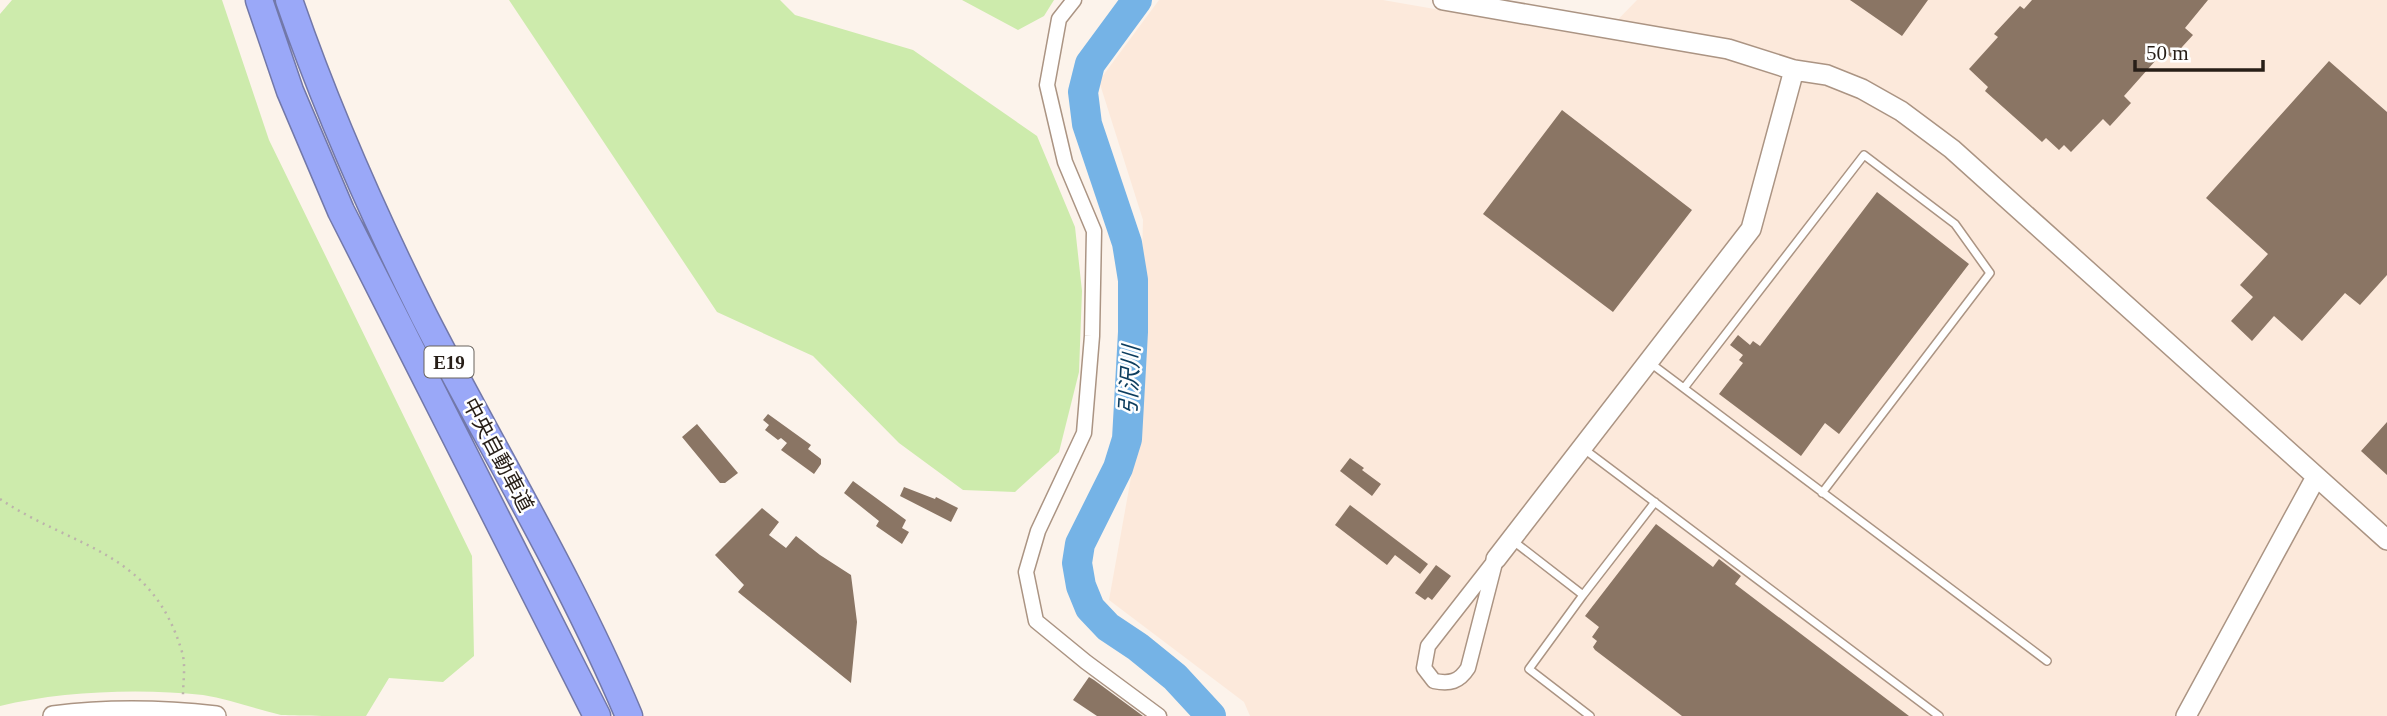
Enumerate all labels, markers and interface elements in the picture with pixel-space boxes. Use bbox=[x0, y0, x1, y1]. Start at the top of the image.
scale bar bbox=[2135, 28, 2263, 72]
text: 50 m bbox=[2146, 41, 2189, 65]
water label: 引沢川 bbox=[1116, 342, 1144, 415]
road number: E19 bbox=[424, 346, 474, 378]
street label: 中央自動車道 bbox=[458, 394, 538, 516]

